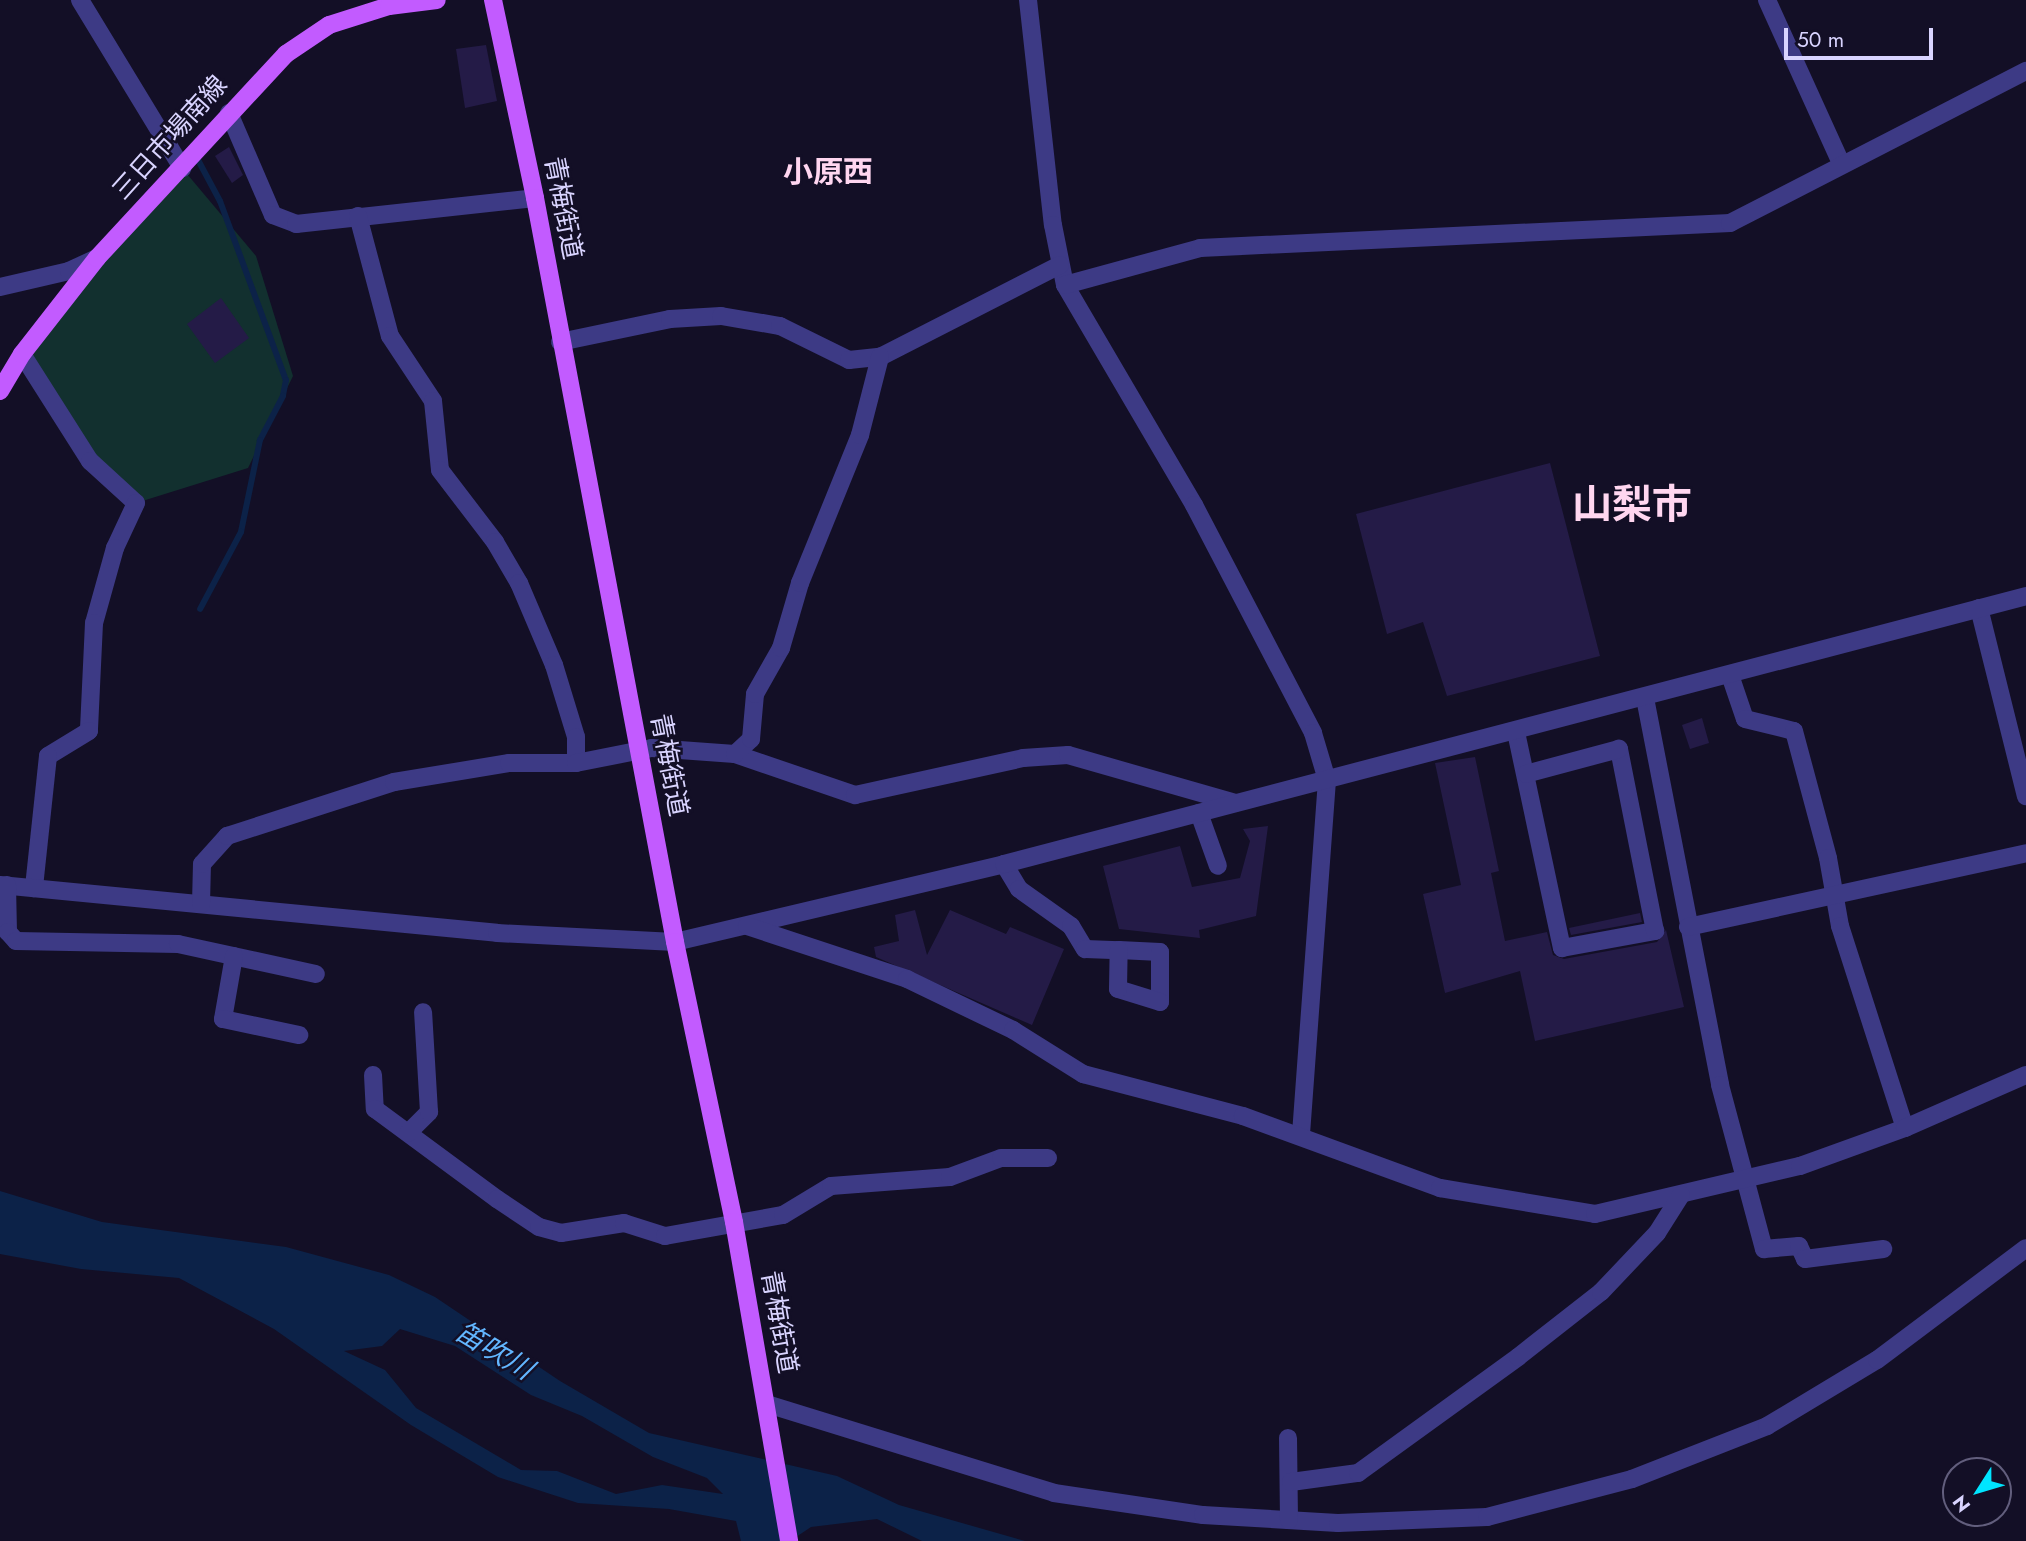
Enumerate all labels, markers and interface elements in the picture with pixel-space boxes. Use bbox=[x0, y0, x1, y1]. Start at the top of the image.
scale bar bbox=[1788, 14, 1937, 58]
text: 50 m bbox=[1797, 25, 1844, 55]
street label: 三日市場南線 bbox=[106, 70, 234, 206]
street label: 青梅街道 bbox=[538, 154, 588, 262]
district label: 小原西 bbox=[783, 154, 873, 190]
district label: 山梨市 bbox=[1572, 480, 1692, 528]
street label: 青梅街道 bbox=[644, 711, 694, 819]
street label: 青梅街道 bbox=[755, 1268, 803, 1376]
water label: 笛吹川 bbox=[449, 1315, 539, 1387]
north arrow bbox=[1942, 1457, 2012, 1527]
text: N bbox=[1946, 1490, 1977, 1518]

